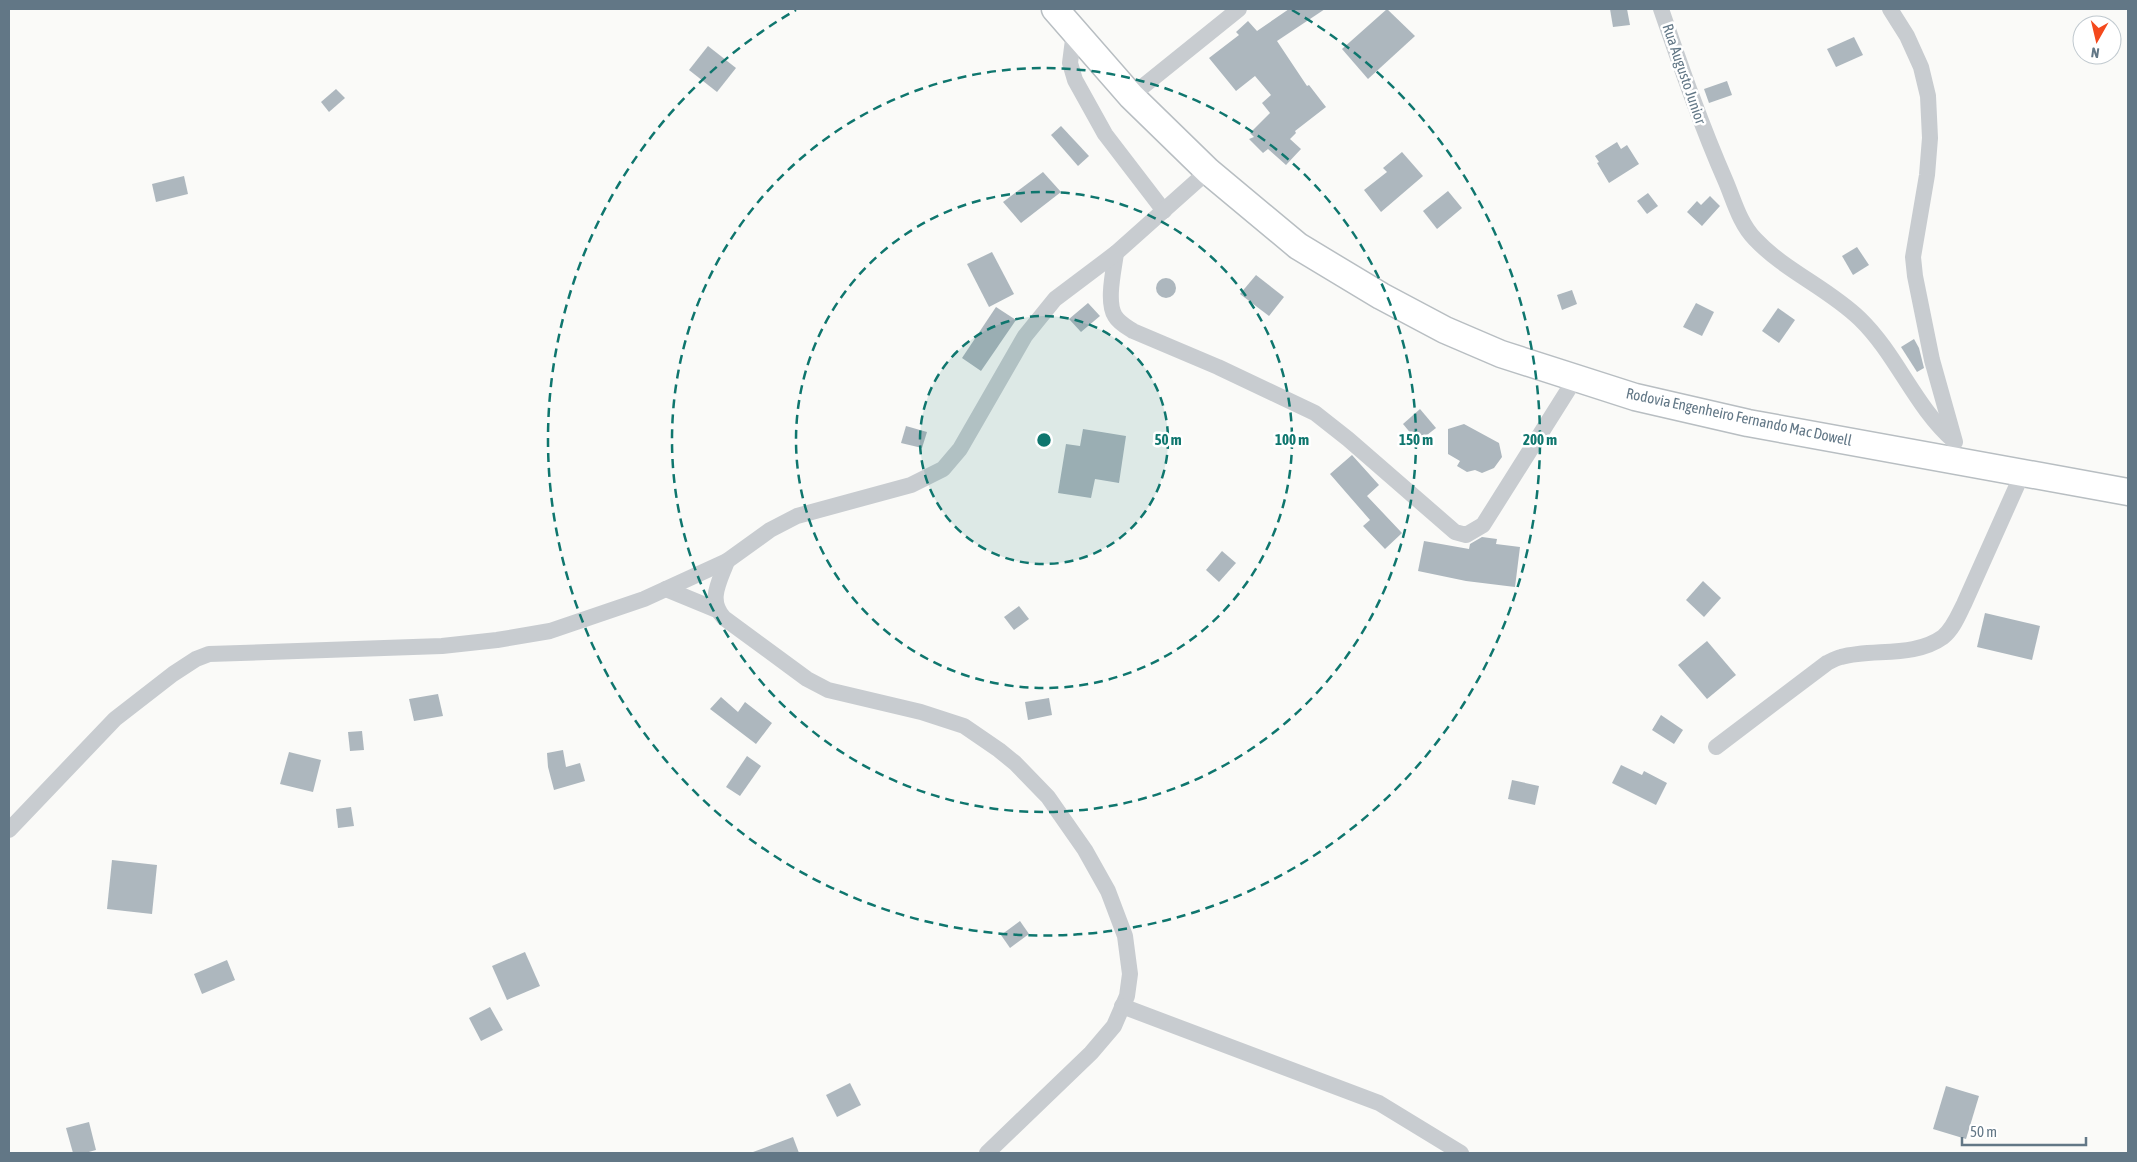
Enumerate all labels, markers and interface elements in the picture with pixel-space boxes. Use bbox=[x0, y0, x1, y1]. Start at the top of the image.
north arrow bbox=[2072, 15, 2122, 65]
street label: Rua Augusto Junior bbox=[1659, 21, 1710, 127]
text: N bbox=[2090, 44, 2100, 61]
street label: Rodovia Engenheiro Fernando Mac Dowell bbox=[1625, 384, 1854, 449]
centre of rings bbox=[1035, 431, 1053, 449]
text: 50 m bbox=[1155, 431, 1182, 448]
text: 100 m bbox=[1275, 431, 1309, 448]
text: 150 m bbox=[1399, 431, 1433, 448]
text: 200 m bbox=[1523, 431, 1557, 448]
scale bar bbox=[1962, 1114, 2086, 1146]
text: 50 m bbox=[1970, 1123, 1997, 1140]

